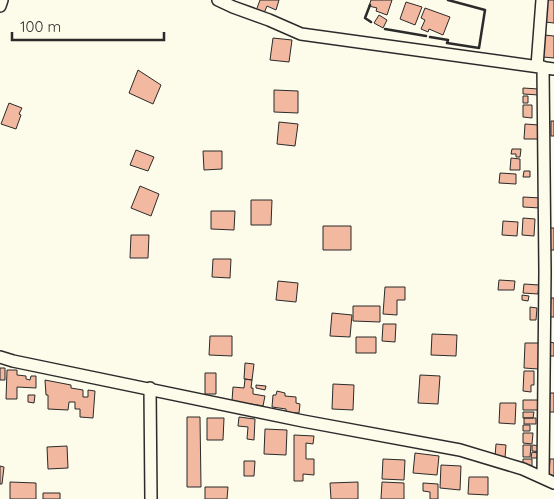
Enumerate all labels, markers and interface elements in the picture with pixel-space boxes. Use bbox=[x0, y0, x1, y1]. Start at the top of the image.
scale bar bbox=[12, 10, 165, 42]
text: 100 m bbox=[20, 17, 61, 36]

